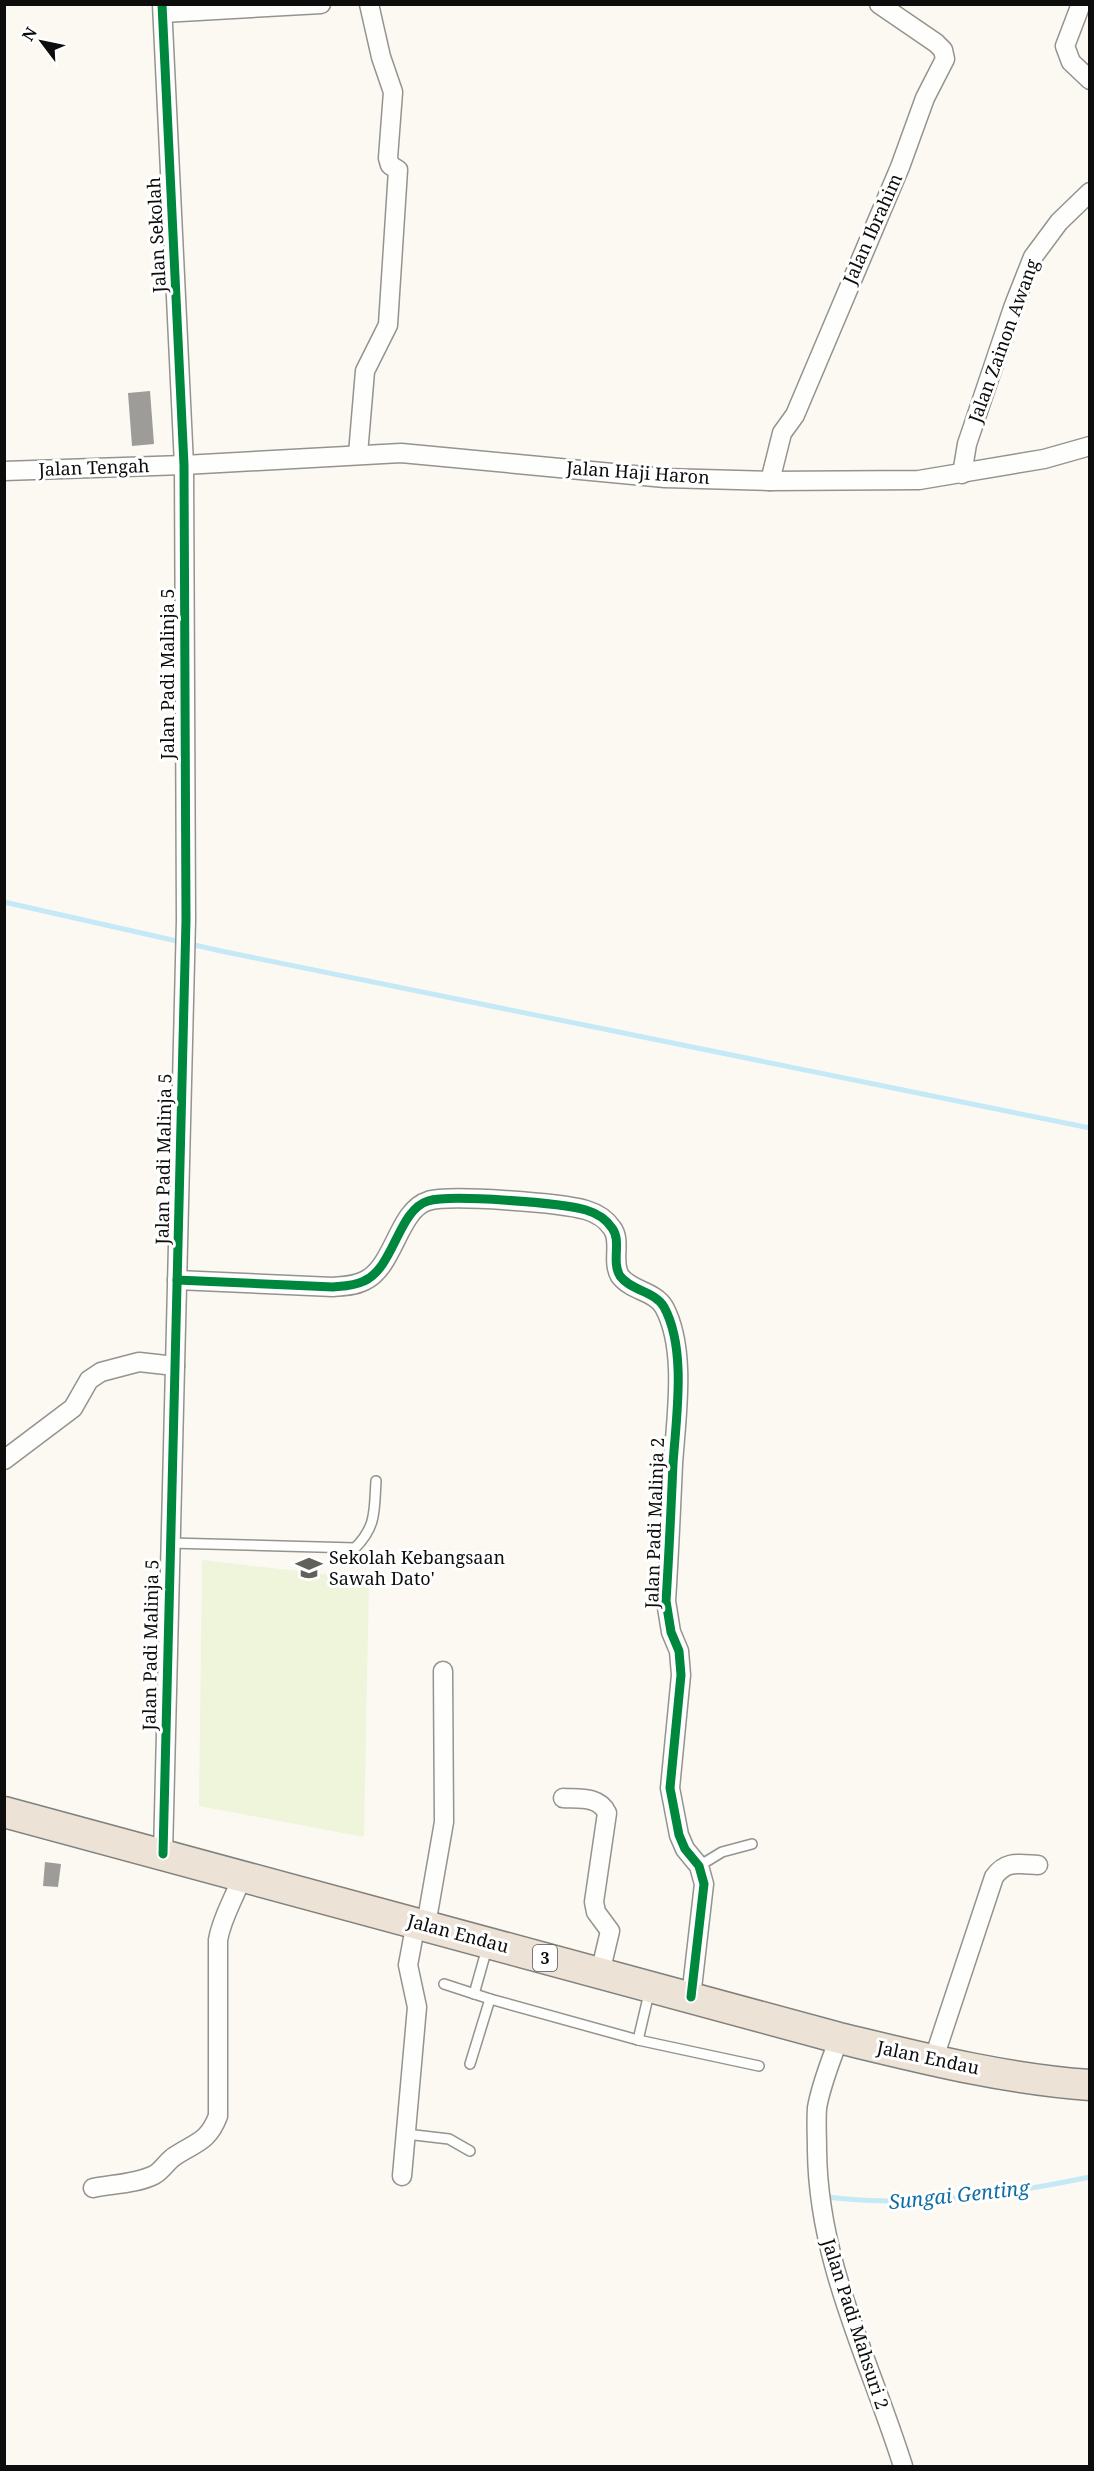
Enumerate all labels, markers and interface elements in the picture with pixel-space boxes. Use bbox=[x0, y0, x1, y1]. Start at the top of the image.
north arrow bbox=[12, 12, 72, 72]
text: N bbox=[17, 23, 42, 45]
street label: Jalan Ibrahim bbox=[837, 169, 907, 289]
street label: Jalan Sekolah bbox=[141, 177, 171, 294]
street label: Jalan Zainon Awang bbox=[962, 255, 1044, 427]
street label: Jalan Tengah bbox=[37, 453, 150, 481]
street label: Jalan Haji Haron bbox=[565, 455, 711, 489]
street label: Jalan Padi Malinja 5 bbox=[155, 588, 179, 761]
street label: Jalan Padi Malinja 5 bbox=[149, 1073, 176, 1246]
street label: Jalan Padi Malinja 2 bbox=[639, 1437, 669, 1610]
place label: Sekolah Kebangsaan Sawah Dato' bbox=[329, 1545, 506, 1590]
school or university icon: Sekolah Kebangsaan Sawah Dato' bbox=[294, 1553, 324, 1583]
street label: Jalan Padi Malinja 5 bbox=[136, 1559, 163, 1732]
street label: Jalan Endau bbox=[404, 1908, 512, 1958]
road number: 3 bbox=[533, 1945, 557, 1971]
street label: Jalan Endau bbox=[874, 2034, 982, 2080]
water label: Sungai Genting bbox=[887, 2174, 1032, 2215]
street label: Jalan Padi Mahsuri 2 bbox=[817, 2234, 895, 2412]

